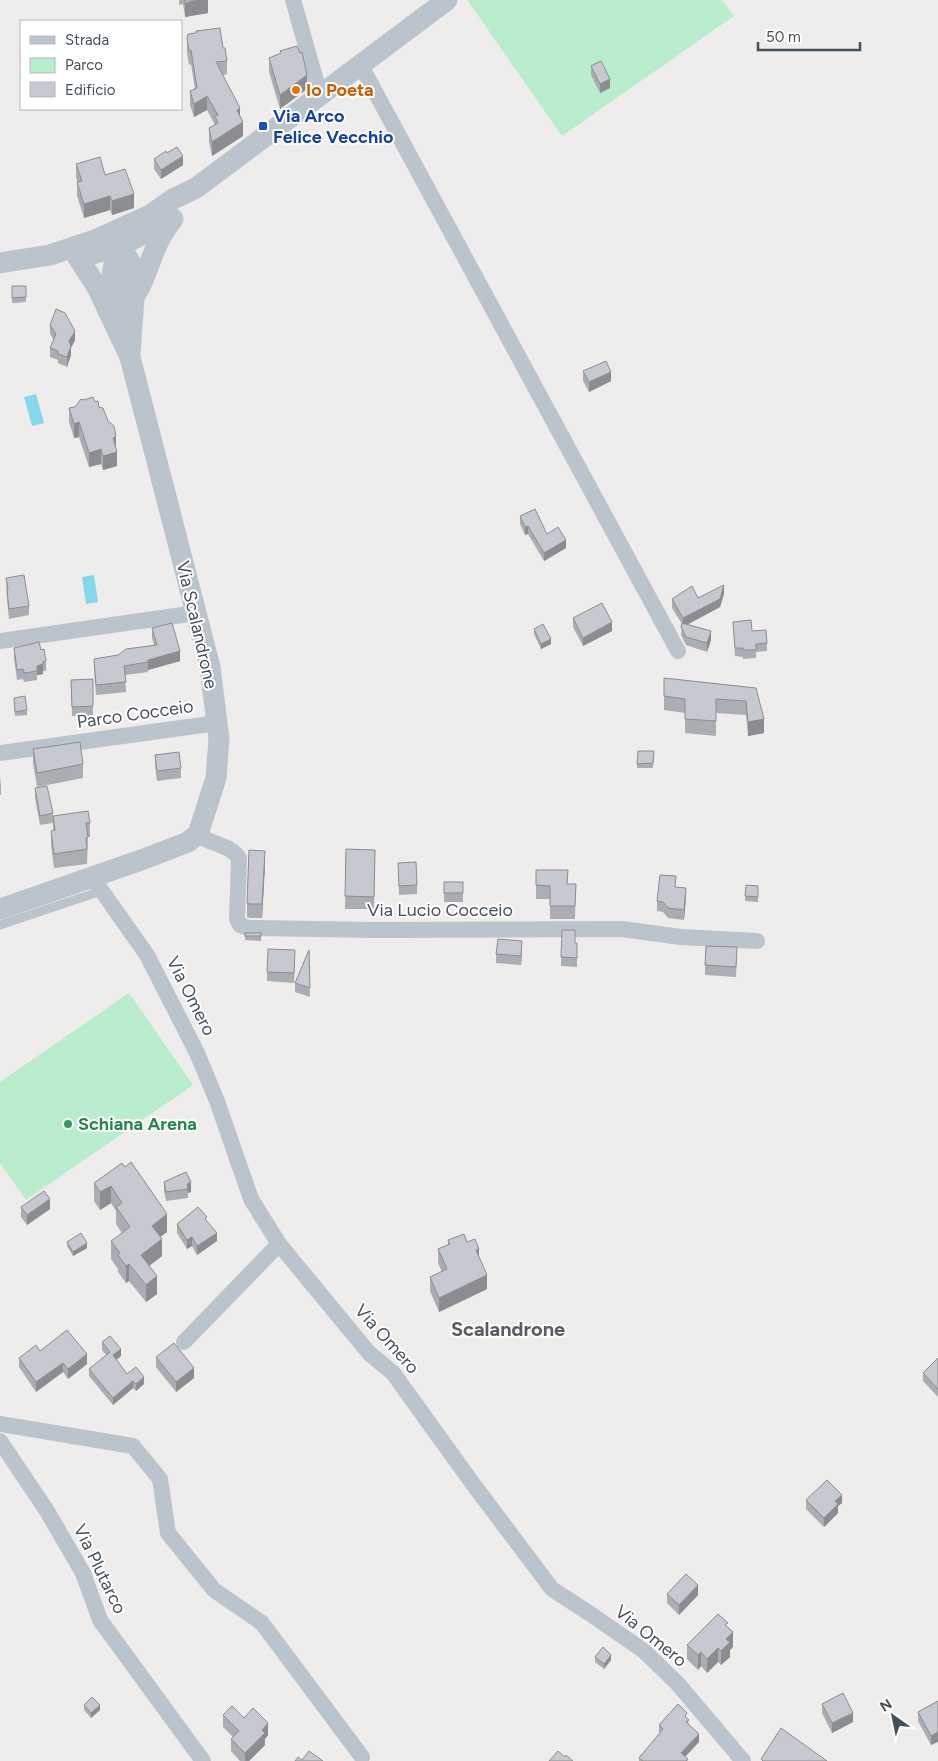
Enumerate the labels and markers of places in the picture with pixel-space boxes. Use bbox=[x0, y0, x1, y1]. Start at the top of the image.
place label: Io Poeta bbox=[306, 79, 374, 101]
marker: Io Poeta bbox=[290, 84, 302, 96]
place label: Via Arco Felice Vecchio bbox=[273, 105, 393, 148]
marker: Via Arco Felice Vecchio bbox=[257, 120, 269, 132]
place label: Schiana Arena bbox=[78, 1113, 197, 1135]
marker: Schiana Arena bbox=[62, 1118, 74, 1130]

